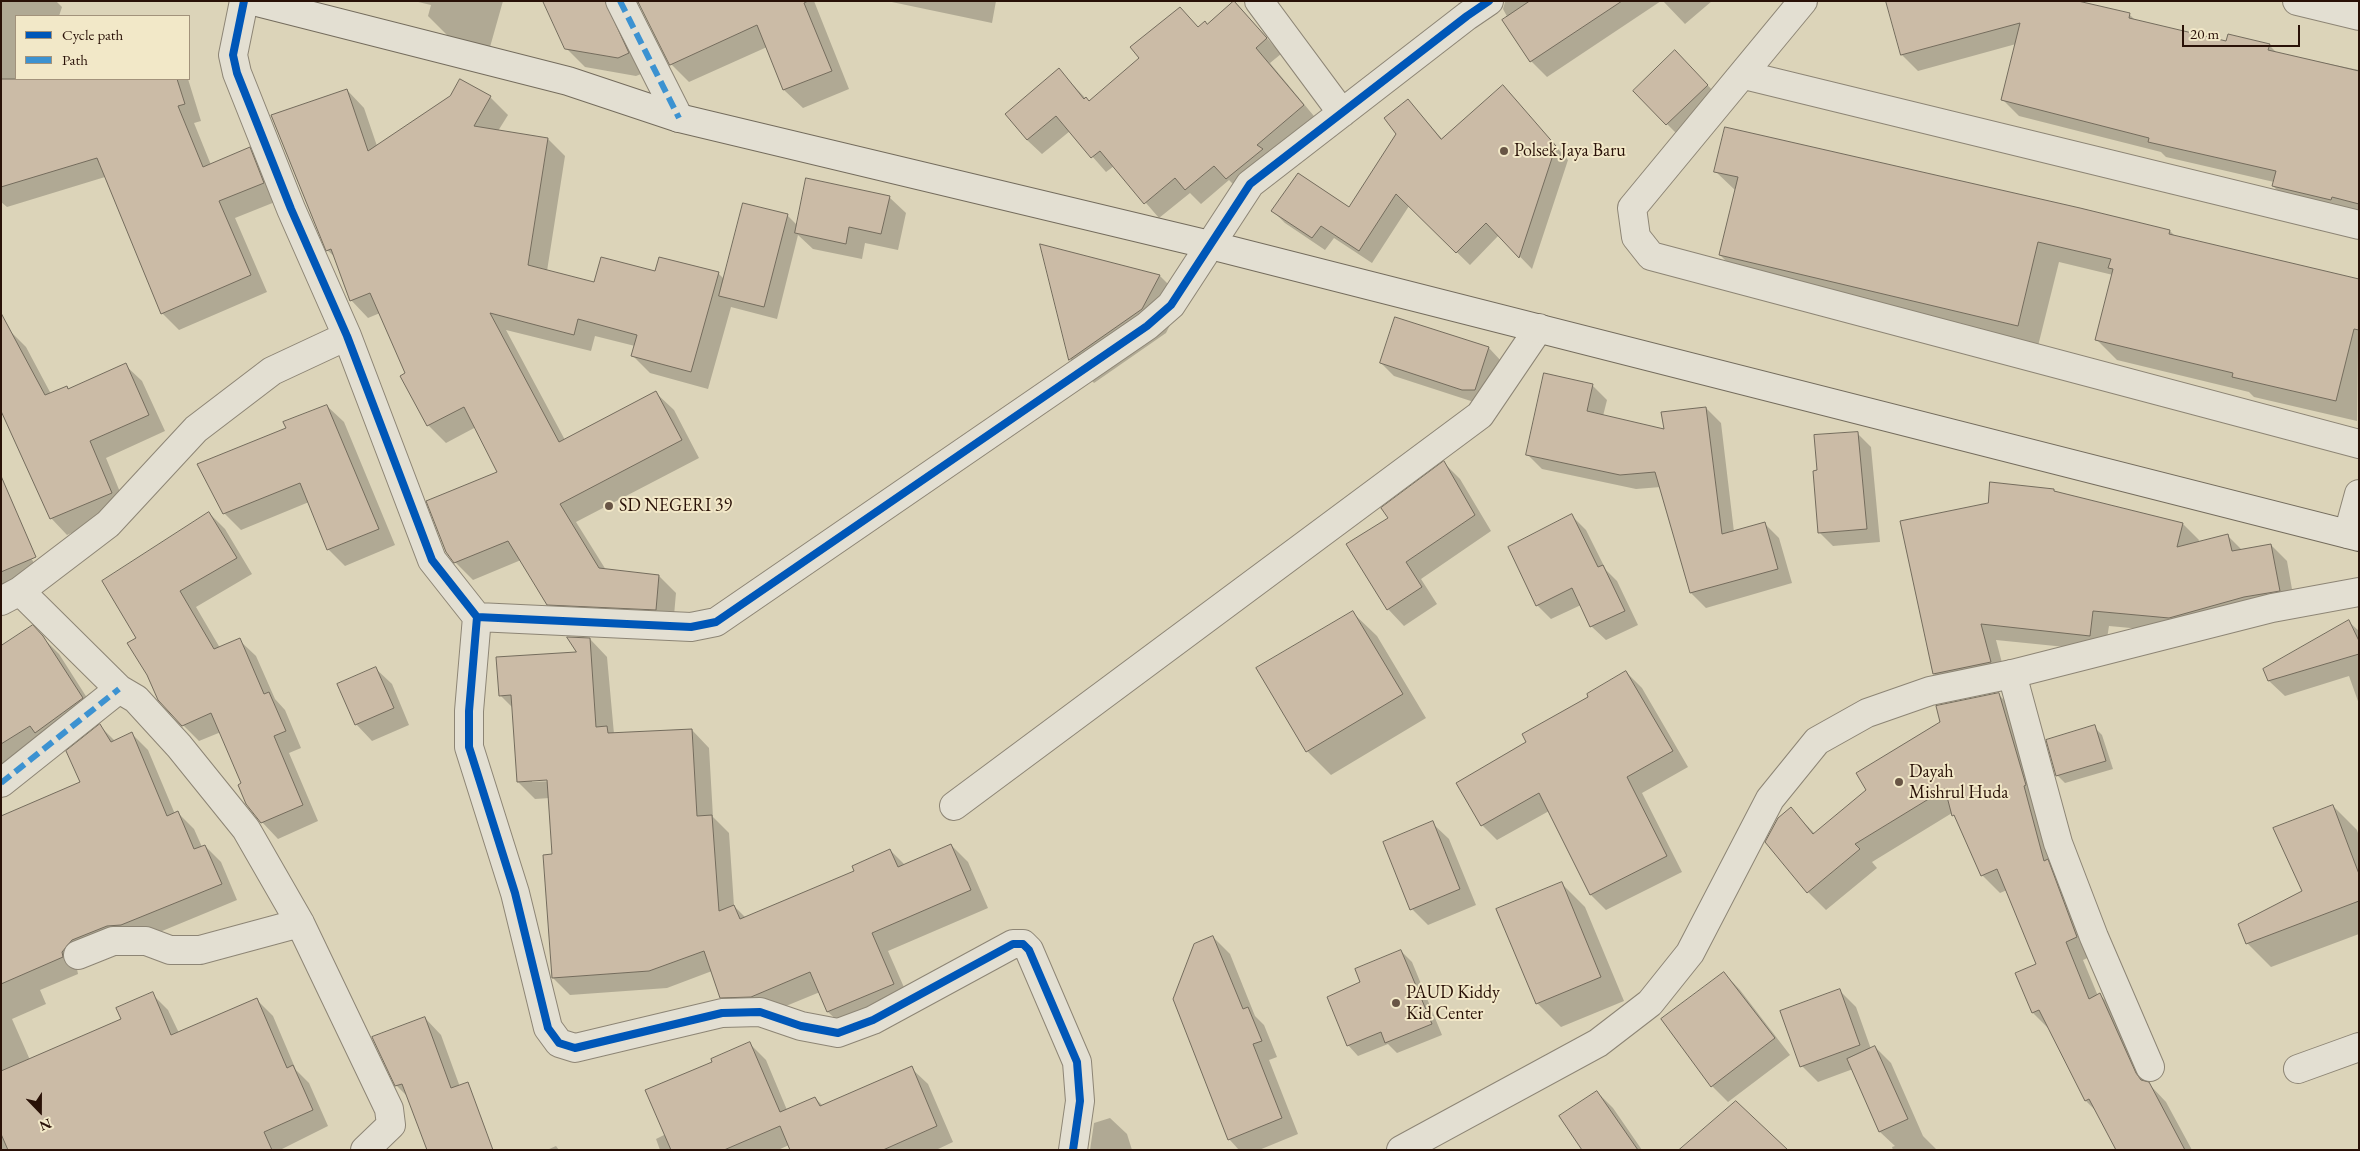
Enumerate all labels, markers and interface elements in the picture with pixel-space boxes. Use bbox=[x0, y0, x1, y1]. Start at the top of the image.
legend bbox=[15, 15, 190, 80]
scale bar bbox=[2185, 15, 2302, 47]
text: 20 m bbox=[2190, 24, 2219, 43]
text: Cycle path bbox=[62, 25, 123, 44]
text: Path bbox=[62, 50, 88, 69]
place label: Polsek Jaya Baru bbox=[1514, 140, 1626, 162]
marker: Polsek Jaya Baru bbox=[1498, 145, 1510, 157]
place label: SD NEGERI 39 bbox=[619, 495, 732, 517]
marker: SD NEGERI 39 bbox=[603, 500, 615, 512]
place label: Dayah Mishrul Huda bbox=[1909, 761, 2008, 804]
marker: Dayah Mishrul Huda bbox=[1893, 776, 1905, 788]
place label: PAUD Kiddy Kid Center bbox=[1406, 982, 1500, 1024]
marker: PAUD Kiddy Kid Center bbox=[1390, 997, 1402, 1009]
north arrow bbox=[15, 1086, 65, 1136]
text: N bbox=[37, 1114, 54, 1135]

